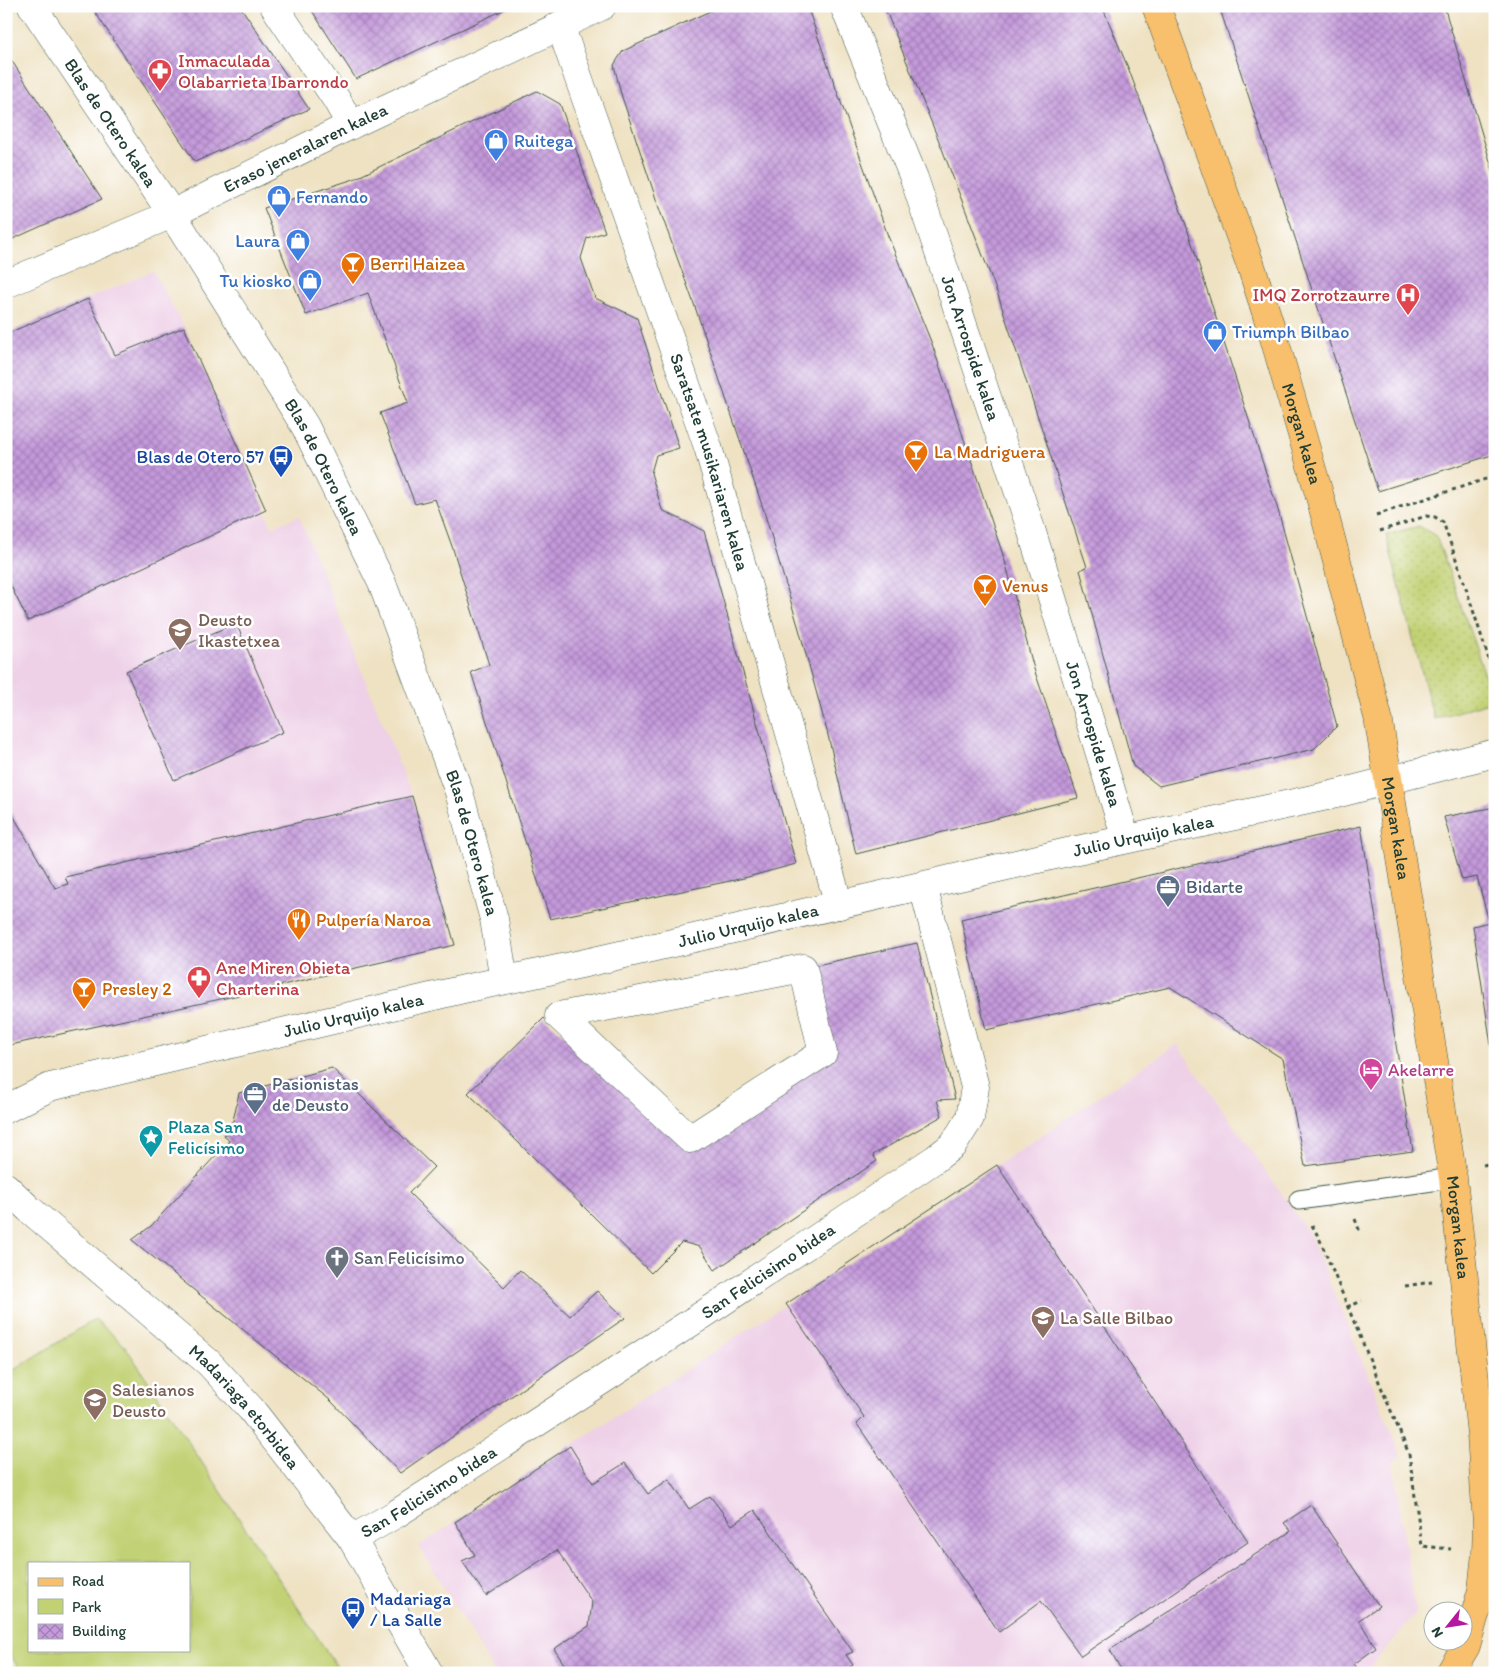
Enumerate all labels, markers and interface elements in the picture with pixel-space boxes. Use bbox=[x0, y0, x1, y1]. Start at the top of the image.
place label: Inmaculada Olabarrieta Ibarrondo bbox=[178, 50, 349, 93]
street label: Blas de Otero kalea bbox=[60, 54, 162, 192]
pharmacy icon: Inmaculada Olabarrieta Ibarrondo bbox=[147, 58, 173, 92]
street label: Eraso jeneralaren kalea bbox=[220, 98, 392, 198]
shop icon: Ruitega bbox=[483, 128, 509, 162]
place label: Ruitega bbox=[514, 130, 574, 152]
shop icon: Fernando bbox=[266, 184, 292, 218]
place label: Fernando bbox=[296, 186, 368, 208]
shop icon: Laura bbox=[285, 228, 311, 262]
place label: Laura bbox=[235, 230, 281, 252]
bar icon: Berri Haizea bbox=[340, 251, 366, 285]
place label: Berri Haizea bbox=[370, 253, 466, 275]
shop icon: Tu kiosko bbox=[297, 268, 323, 302]
place label: Tu kiosko bbox=[220, 270, 292, 292]
street label: Jon Arrospide kalea bbox=[936, 273, 1005, 424]
hospital icon: IMQ Zorrotzaurre bbox=[1395, 282, 1421, 316]
place label: IMQ Zorrotzaurre bbox=[1253, 284, 1390, 306]
shop icon: Triumph Bilbao bbox=[1202, 319, 1228, 353]
place label: Triumph Bilbao bbox=[1232, 321, 1349, 343]
street label: Saratsate musikariaren kalea bbox=[665, 350, 754, 574]
street label: Morgan kalea bbox=[1277, 381, 1327, 487]
street label: Blas de Otero kalea bbox=[280, 394, 368, 539]
bar icon: La Madriguera bbox=[903, 439, 929, 473]
place label: La Madriguera bbox=[934, 441, 1046, 463]
bus stop icon: Blas de Otero 57 bbox=[268, 444, 294, 478]
place label: Blas de Otero 57 bbox=[137, 446, 264, 468]
bar icon: Venus bbox=[972, 573, 998, 607]
place label: Venus bbox=[1002, 575, 1048, 597]
place label: Deusto Ikastetxea bbox=[198, 609, 281, 652]
school or university icon: Deusto Ikastetxea bbox=[167, 617, 193, 651]
street label: Jon Arrospide kalea bbox=[1061, 658, 1127, 810]
street label: Blas de Otero kalea bbox=[441, 767, 504, 919]
street label: Morgan kalea bbox=[1377, 775, 1415, 881]
street label: Julio Urquijo kalea bbox=[1071, 810, 1216, 862]
office icon: Bidarte bbox=[1155, 874, 1181, 908]
place label: Bidarte bbox=[1186, 876, 1243, 898]
street label: Julio Urquijo kalea bbox=[676, 899, 821, 952]
restaurant icon: Pulpería Naroa bbox=[286, 907, 312, 941]
place label: Pulpería Naroa bbox=[316, 909, 432, 931]
place label: Ane Miren Obieta Charterina bbox=[216, 957, 351, 1000]
pharmacy icon: Ane Miren Obieta Charterina bbox=[186, 965, 212, 999]
bar icon: Presley 2 bbox=[71, 976, 97, 1010]
place label: Presley 2 bbox=[102, 978, 172, 1000]
street label: Julio Urquijo kalea bbox=[281, 988, 426, 1042]
hotel icon: Akelarre bbox=[1358, 1057, 1384, 1091]
place label: Akelarre bbox=[1388, 1059, 1454, 1081]
place label: Pasionistas de Deusto bbox=[272, 1073, 359, 1116]
office icon: Pasionistas de Deusto bbox=[242, 1081, 268, 1115]
place label: Plaza San Felicísimo bbox=[168, 1116, 245, 1159]
place icon: Plaza San Felicísimo bbox=[138, 1124, 164, 1158]
street label: Morgan kalea bbox=[1442, 1174, 1475, 1280]
street label: San Felicisimo bidea bbox=[697, 1218, 840, 1324]
church icon: San Felicísimo bbox=[324, 1245, 350, 1279]
place label: San Felicísimo bbox=[354, 1247, 465, 1269]
school or university icon: La Salle Bilbao bbox=[1030, 1305, 1056, 1339]
place label: La Salle Bilbao bbox=[1060, 1307, 1173, 1329]
street label: Madariaga etorbidea bbox=[184, 1340, 305, 1474]
place label: Salesianos Deusto bbox=[112, 1379, 194, 1422]
school or university icon: Salesianos Deusto bbox=[82, 1387, 108, 1421]
street label: San Felicisimo bidea bbox=[357, 1440, 501, 1543]
legend bbox=[28, 1562, 190, 1652]
text: Road bbox=[72, 1572, 105, 1590]
place label: Madariaga / La Salle bbox=[370, 1588, 451, 1631]
bus stop icon: Madariaga / La Salle bbox=[340, 1596, 366, 1630]
text: Park bbox=[72, 1598, 102, 1616]
north arrow bbox=[1424, 1602, 1474, 1652]
text: Building bbox=[72, 1622, 126, 1640]
text: N bbox=[1427, 1624, 1447, 1641]

